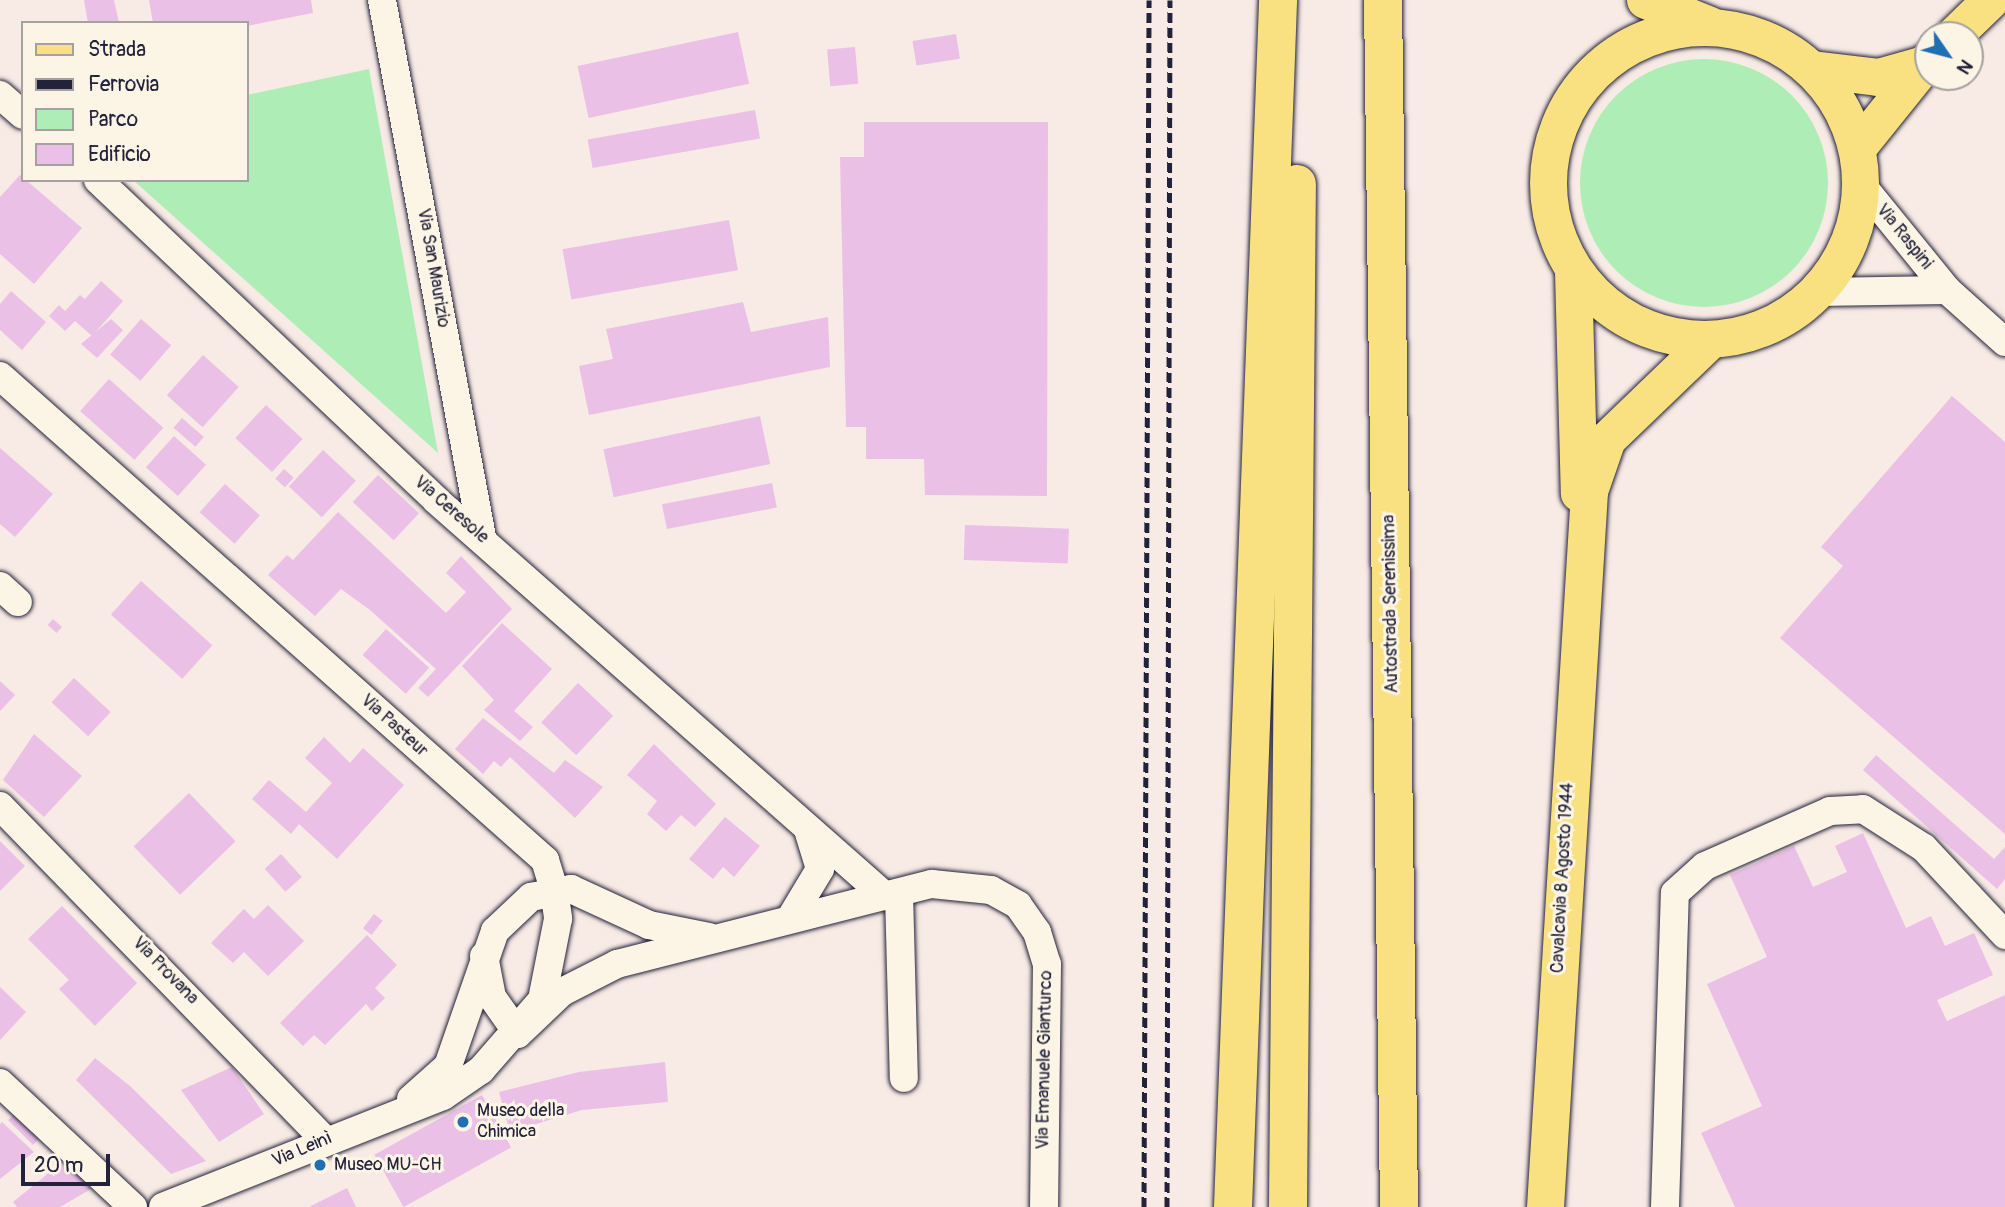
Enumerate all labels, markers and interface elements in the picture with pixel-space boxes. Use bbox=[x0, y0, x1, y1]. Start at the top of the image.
legend bbox=[21, 21, 248, 182]
north arrow bbox=[1914, 21, 1984, 91]
text: Strada bbox=[88, 36, 146, 63]
text: N bbox=[1951, 55, 1978, 79]
text: Ferrovia bbox=[88, 71, 159, 98]
text: Parco bbox=[88, 106, 138, 133]
text: Edificio bbox=[88, 141, 151, 168]
street label: Via Raspini bbox=[1871, 200, 1937, 274]
street label: Via San Maurizio bbox=[412, 207, 454, 329]
street label: Via Ceresole bbox=[409, 472, 493, 548]
street label: Autostrada Serenissima bbox=[1379, 514, 1403, 694]
street label: Via Pasteur bbox=[356, 690, 432, 762]
street label: Cavalcavia 8 Agosto 1944 bbox=[1547, 782, 1579, 974]
street label: Via Provana bbox=[127, 933, 203, 1009]
street label: Via Emanuele Gianturco bbox=[1033, 970, 1057, 1150]
place label: Museo della Chimica bbox=[477, 1101, 564, 1144]
marker: Museo della Chimica bbox=[455, 1114, 471, 1130]
street label: Via Leinì bbox=[269, 1128, 335, 1172]
scale bar bbox=[24, 1140, 114, 1184]
text: 20 m bbox=[34, 1152, 83, 1179]
place label: Museo MU-CH bbox=[334, 1154, 442, 1176]
marker: Museo MU-CH bbox=[312, 1157, 328, 1173]

